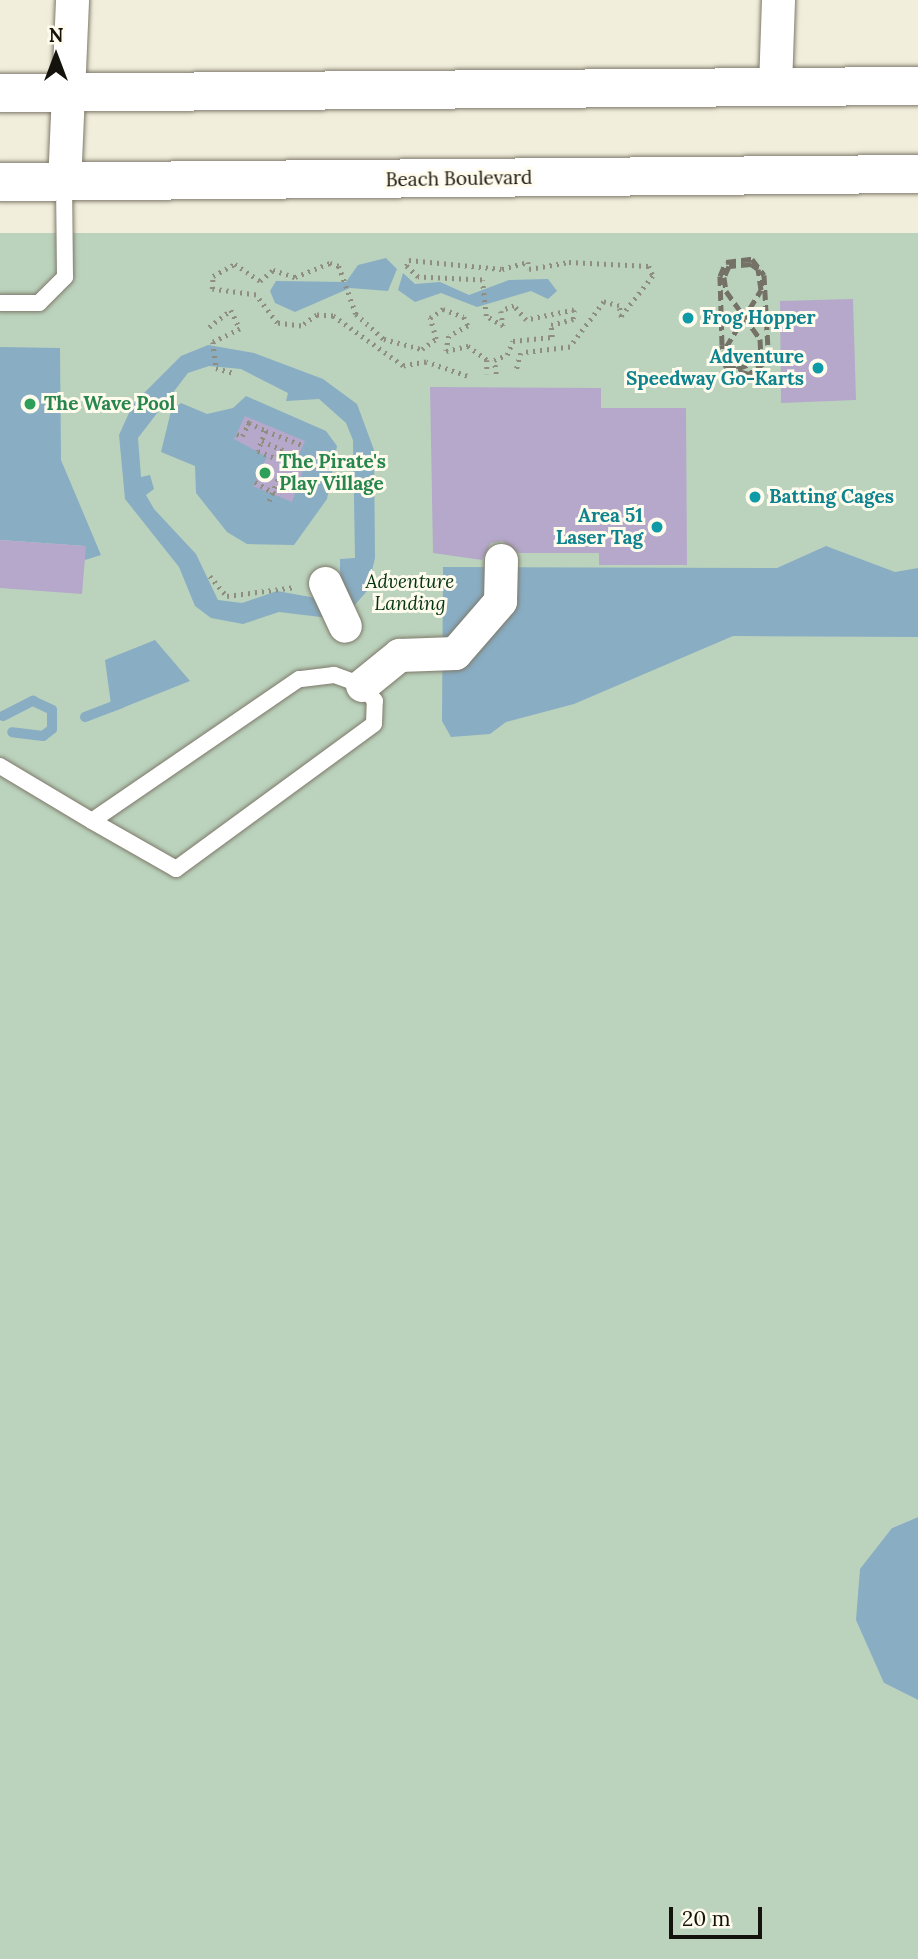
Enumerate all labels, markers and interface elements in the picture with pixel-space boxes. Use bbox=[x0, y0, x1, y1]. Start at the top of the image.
north arrow bbox=[21, 21, 91, 91]
text: N bbox=[49, 23, 63, 47]
street label: Beach Boulevard bbox=[385, 166, 533, 192]
place label: Frog Hopper bbox=[702, 307, 816, 329]
marker: Frog Hopper bbox=[680, 310, 696, 326]
place label: Adventure Speedway Go-Karts bbox=[626, 346, 804, 390]
marker: Adventure Speedway Go-Karts bbox=[810, 360, 826, 376]
place label: The Wave Pool bbox=[44, 393, 175, 415]
marker: The Wave Pool bbox=[22, 396, 38, 412]
place label: The Pirate's Play Village bbox=[279, 451, 386, 495]
marker: The Pirate's Play Village bbox=[257, 465, 273, 481]
place label: Batting Cages bbox=[769, 486, 894, 508]
marker: Batting Cages bbox=[747, 489, 763, 505]
place label: Area 51 Laser Tag bbox=[556, 505, 643, 549]
marker: Area 51 Laser Tag bbox=[649, 519, 665, 535]
park label: Adventure Landing bbox=[366, 571, 454, 615]
scale bar bbox=[673, 1892, 766, 1936]
text: 20 m bbox=[682, 1905, 731, 1932]

